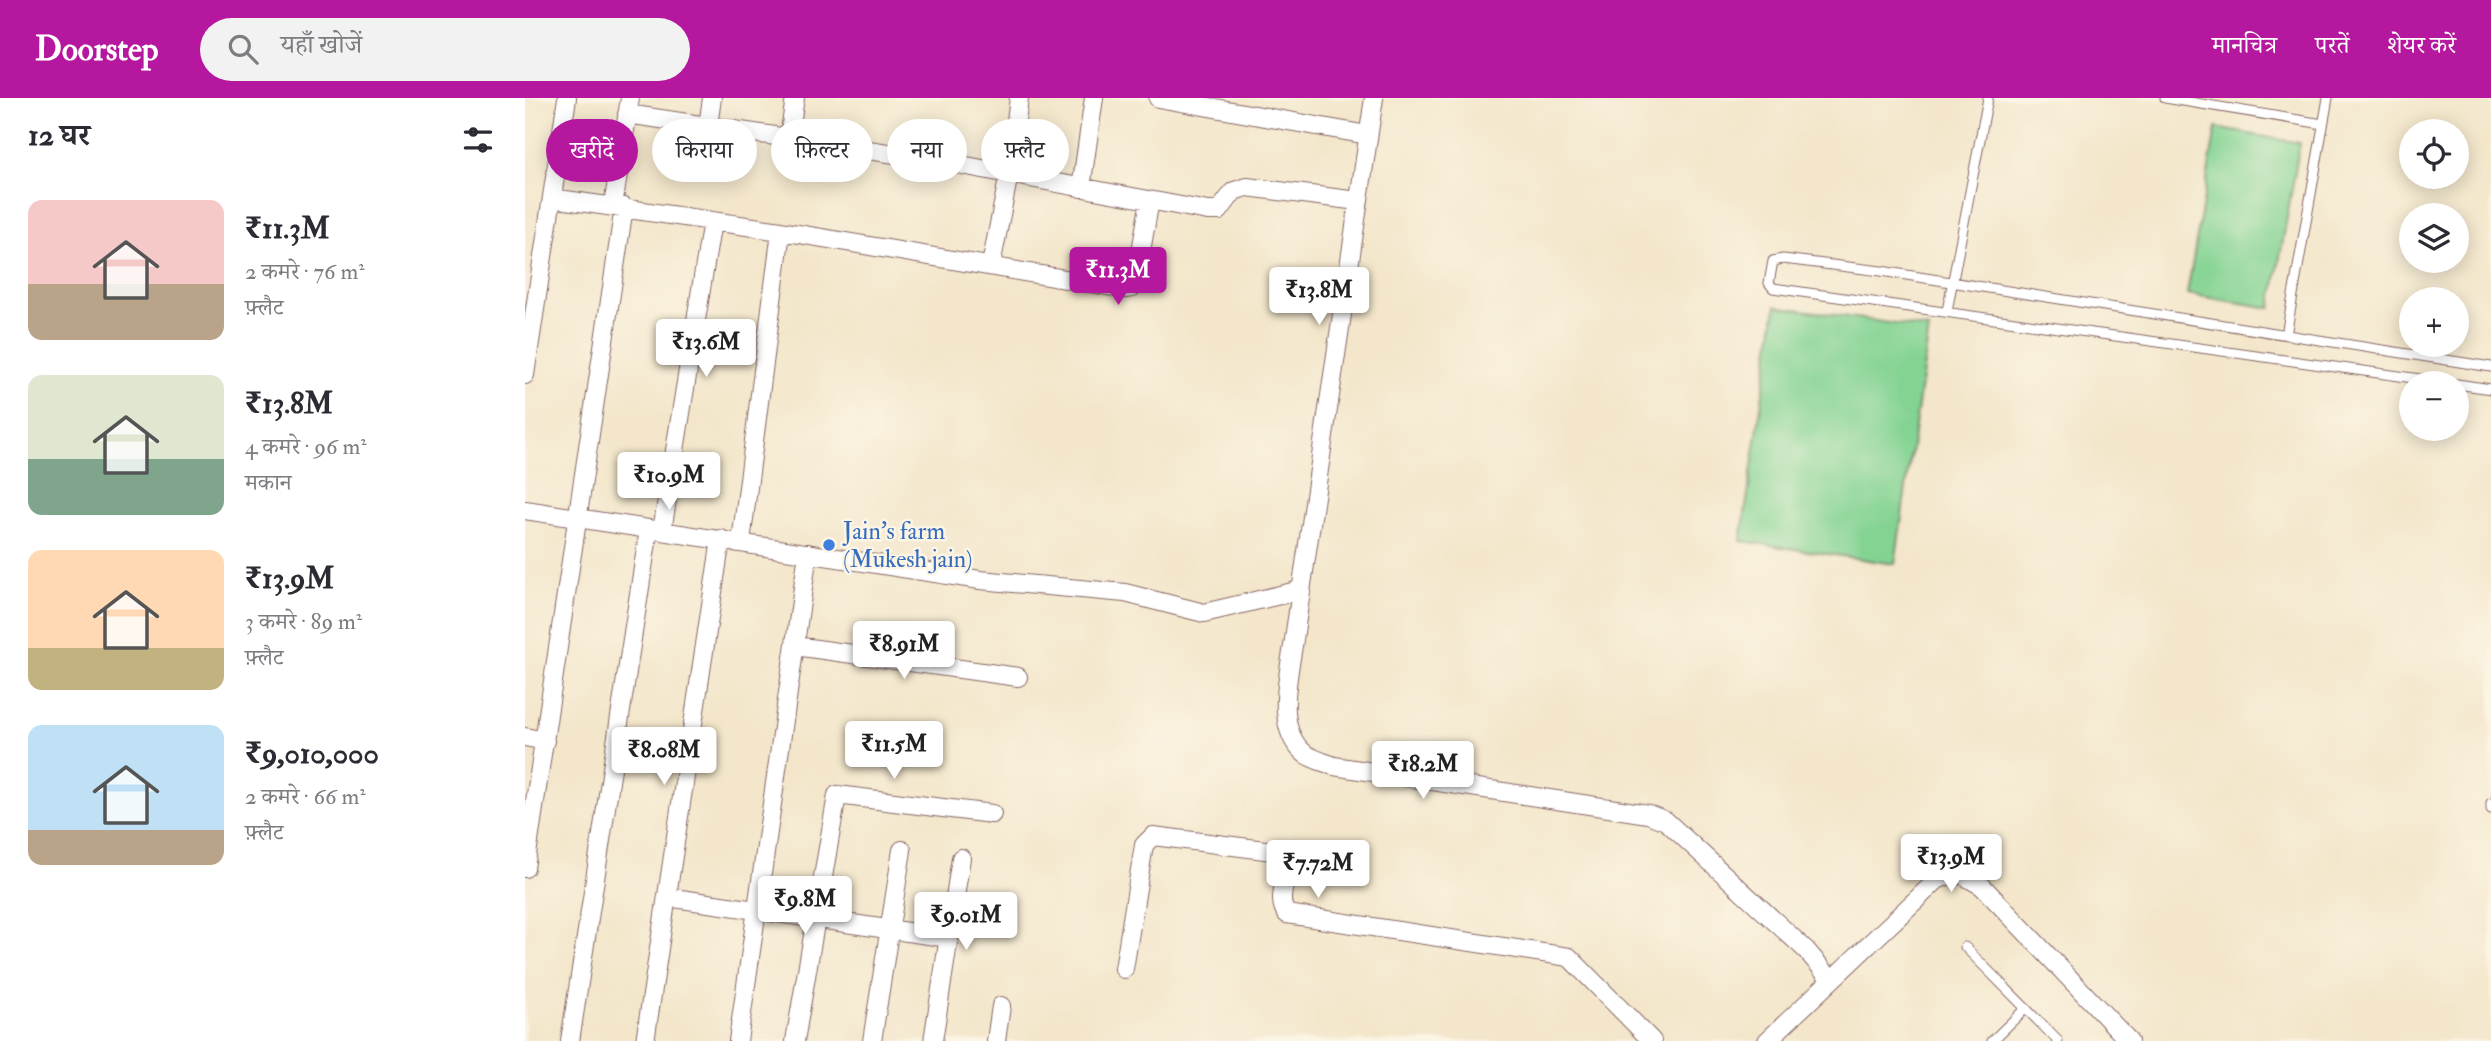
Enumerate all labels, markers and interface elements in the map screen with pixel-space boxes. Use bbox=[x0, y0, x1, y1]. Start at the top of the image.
search box bbox=[200, 18, 690, 81]
text: Doorstep bbox=[35, 29, 158, 70]
text: यहाँ खोजें bbox=[280, 29, 362, 61]
icon: search bbox=[224, 30, 262, 68]
text: मानचित्र bbox=[2212, 30, 2277, 61]
text: परतें bbox=[2315, 30, 2349, 61]
text: शेयर करें bbox=[2387, 30, 2456, 61]
text: 12 घर bbox=[28, 117, 90, 154]
chip: खरीदें bbox=[546, 119, 638, 182]
chip: किराया bbox=[652, 119, 757, 182]
chip: फ़िल्टर bbox=[771, 119, 873, 182]
chip: नया bbox=[887, 119, 967, 182]
chip: फ़्लैट bbox=[981, 119, 1069, 182]
map controls bbox=[2399, 119, 2469, 441]
button: locate bbox=[2399, 119, 2469, 189]
icon: filters bbox=[459, 121, 497, 159]
button: layers bbox=[2399, 203, 2469, 273]
text: ₹11.3M bbox=[245, 210, 330, 247]
icon: home bbox=[84, 228, 168, 312]
pin: ₹11.3M bbox=[1061, 248, 1175, 307]
text: ₹11.3M bbox=[1086, 255, 1150, 284]
text: 2 कमरे · 76 m² bbox=[245, 257, 365, 286]
pin: ₹13.8M bbox=[1262, 268, 1376, 327]
text: ₹13.8M bbox=[1285, 275, 1353, 304]
button: + bbox=[2399, 287, 2469, 357]
text: फ़्लैट bbox=[245, 293, 283, 322]
pin: ₹13.6M bbox=[649, 320, 763, 379]
text: ₹13.6M bbox=[672, 327, 740, 356]
button: − bbox=[2399, 371, 2469, 441]
text: ₹13.8M bbox=[245, 385, 333, 422]
icon: home bbox=[84, 403, 168, 487]
text: 4 कमरे · 96 m² bbox=[245, 432, 367, 461]
pin: ₹10.9M bbox=[612, 452, 726, 512]
text: ₹10.9M bbox=[633, 460, 705, 489]
text: मकान bbox=[245, 468, 292, 497]
place label: Jain's farm (Mukesh jain) bbox=[842, 516, 972, 575]
marker: Jain's farm (Mukesh jain) bbox=[821, 537, 837, 553]
text: ₹13.9M bbox=[245, 560, 334, 597]
icon: home bbox=[84, 578, 168, 662]
text: 3 कमरे · 89 m² bbox=[245, 607, 362, 636]
pin: ₹8.91M bbox=[847, 622, 961, 681]
text: ₹8.91M bbox=[869, 629, 939, 658]
text: फ़्लैट bbox=[245, 643, 283, 672]
pin: ₹11.5M bbox=[837, 722, 951, 781]
pin: ₹8.08M bbox=[607, 728, 721, 787]
text: ₹11.5M bbox=[861, 729, 927, 758]
text: ₹9,010,000 bbox=[245, 735, 379, 772]
text: ₹8.08M bbox=[627, 735, 701, 764]
pin: ₹18.2M bbox=[1366, 742, 1480, 801]
text: ₹18.2M bbox=[1388, 749, 1458, 778]
icon: home bbox=[84, 753, 168, 837]
text: 2 कमरे · 66 m² bbox=[245, 782, 366, 811]
text: फ़्लैट bbox=[245, 818, 283, 847]
pin: ₹13.9M bbox=[1894, 834, 2008, 894]
pin: ₹7.72M bbox=[1261, 840, 1375, 900]
text: ₹13.9M bbox=[1917, 842, 1985, 871]
text: ₹7.72M bbox=[1282, 848, 1354, 877]
pin: ₹9.8M bbox=[756, 876, 854, 936]
text: ₹9.8M bbox=[774, 884, 836, 913]
pin: ₹9.01M bbox=[909, 892, 1023, 952]
text: ₹9.01M bbox=[930, 900, 1002, 929]

